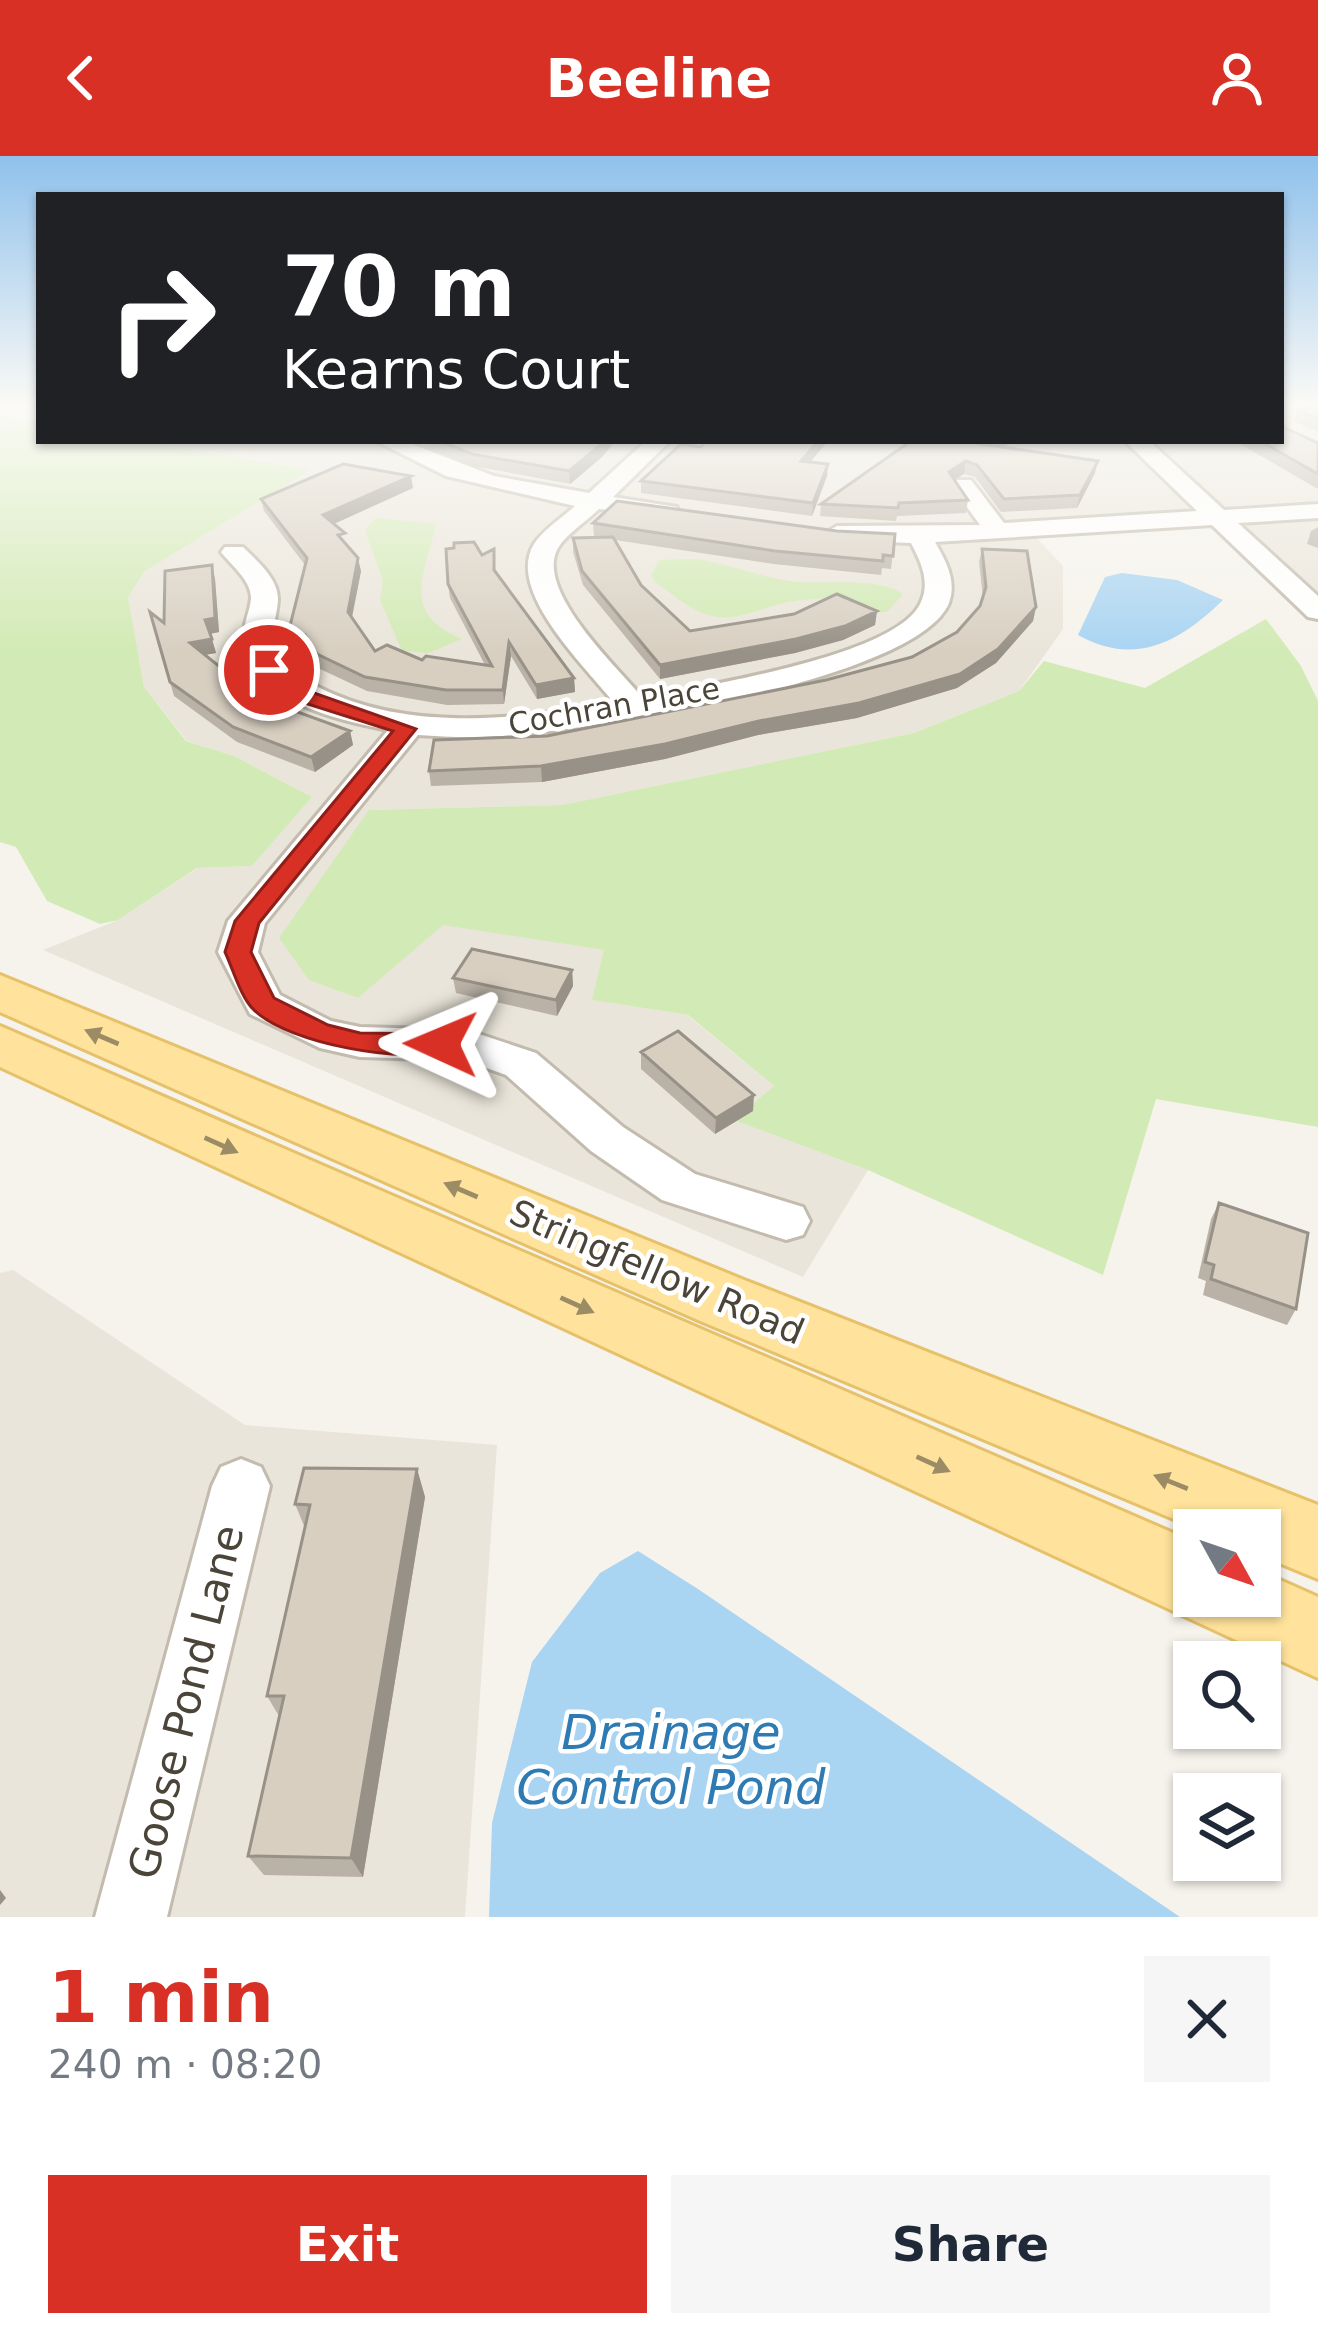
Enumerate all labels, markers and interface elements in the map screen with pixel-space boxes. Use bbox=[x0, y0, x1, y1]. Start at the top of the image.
icon: back bbox=[48, 45, 114, 111]
icon: person bbox=[1204, 45, 1270, 111]
text: Beeline bbox=[546, 47, 772, 110]
text: 70 m bbox=[282, 238, 516, 336]
icon: right bbox=[84, 240, 240, 396]
text: Kearns Court bbox=[282, 338, 630, 401]
pin bbox=[218, 619, 320, 721]
icon: arrive bbox=[236, 637, 302, 703]
street label: Cochran Place bbox=[506, 670, 722, 742]
position arrow bbox=[378, 981, 504, 1107]
one-way arrow bbox=[84, 1026, 119, 1046]
one-way arrow bbox=[204, 1136, 239, 1156]
one-way arrow bbox=[442, 1180, 478, 1199]
street label: Stringfellow Road bbox=[504, 1191, 810, 1353]
one-way arrow bbox=[560, 1295, 595, 1315]
one-way arrow bbox=[916, 1454, 951, 1474]
one-way arrow bbox=[1152, 1472, 1188, 1491]
north arrow bbox=[1173, 1509, 1281, 1617]
map controls bbox=[1173, 1509, 1281, 1881]
street label: Goose Pond Lane bbox=[118, 1520, 254, 1884]
button: search bbox=[1173, 1641, 1281, 1749]
water label: Drainage Control Pond bbox=[516, 1704, 826, 1815]
button: layers bbox=[1173, 1773, 1281, 1881]
text: 1 min bbox=[48, 1955, 274, 2039]
button: close bbox=[1144, 1956, 1270, 2082]
text: 240 m · 08:20 bbox=[48, 2042, 322, 2087]
button: Exit bbox=[48, 2175, 647, 2313]
button: Share bbox=[671, 2175, 1270, 2313]

